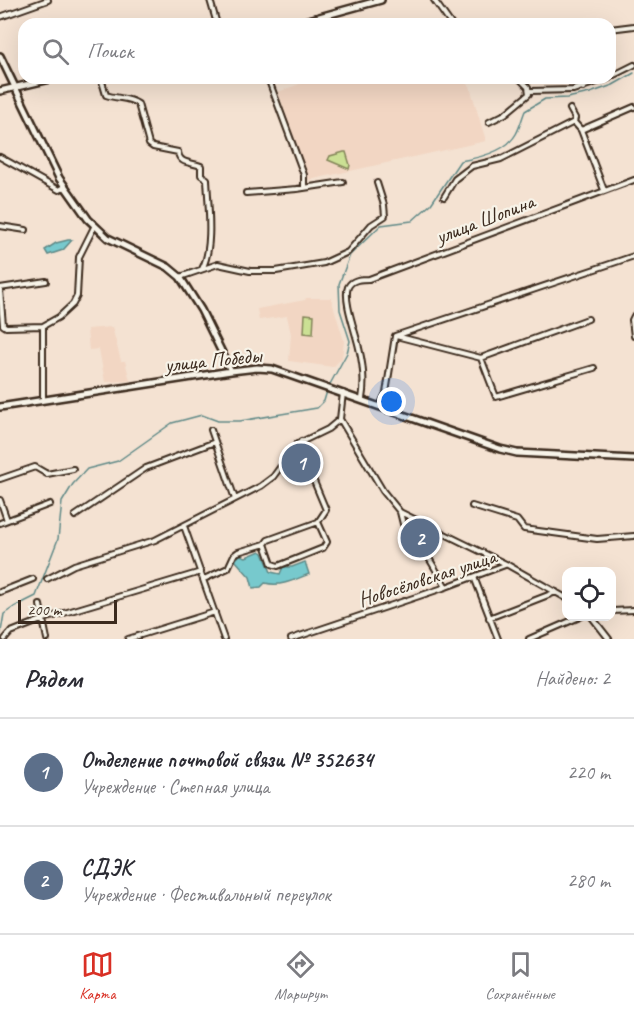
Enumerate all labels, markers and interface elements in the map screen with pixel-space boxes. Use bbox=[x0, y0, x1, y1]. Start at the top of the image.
search box bbox=[18, 18, 616, 84]
icon: search bbox=[39, 35, 72, 68]
text: Поиск bbox=[87, 37, 133, 65]
street label: улица Шопина bbox=[430, 187, 540, 250]
street label: улица Победы bbox=[161, 342, 264, 378]
your location bbox=[377, 387, 406, 416]
pin: 1 bbox=[282, 440, 320, 486]
pin: 2 bbox=[400, 516, 440, 560]
street label: Новосёловская улица bbox=[355, 543, 502, 613]
map controls bbox=[562, 567, 616, 621]
button: locate bbox=[562, 567, 616, 621]
scale bar bbox=[18, 597, 117, 624]
text: 200 m bbox=[27, 600, 61, 620]
text: Рядом bbox=[24, 662, 82, 695]
text: Найдено: 2 bbox=[535, 666, 610, 691]
text: Отделение почтовой связи № 352634 bbox=[81, 746, 373, 774]
text: 1 bbox=[39, 760, 48, 785]
text: 220 m bbox=[567, 760, 610, 785]
text: Учреждение · Степная улица bbox=[81, 774, 270, 799]
text: СДЭК bbox=[81, 854, 131, 882]
text: 2 bbox=[39, 868, 48, 893]
text: 280 m bbox=[567, 868, 610, 893]
text: Учреждение · Фестивальный переулок bbox=[81, 882, 331, 907]
tab: Карта bbox=[79, 948, 116, 1004]
tab: Маршрут bbox=[274, 948, 327, 1004]
tab: Сохранённые bbox=[485, 948, 555, 1004]

